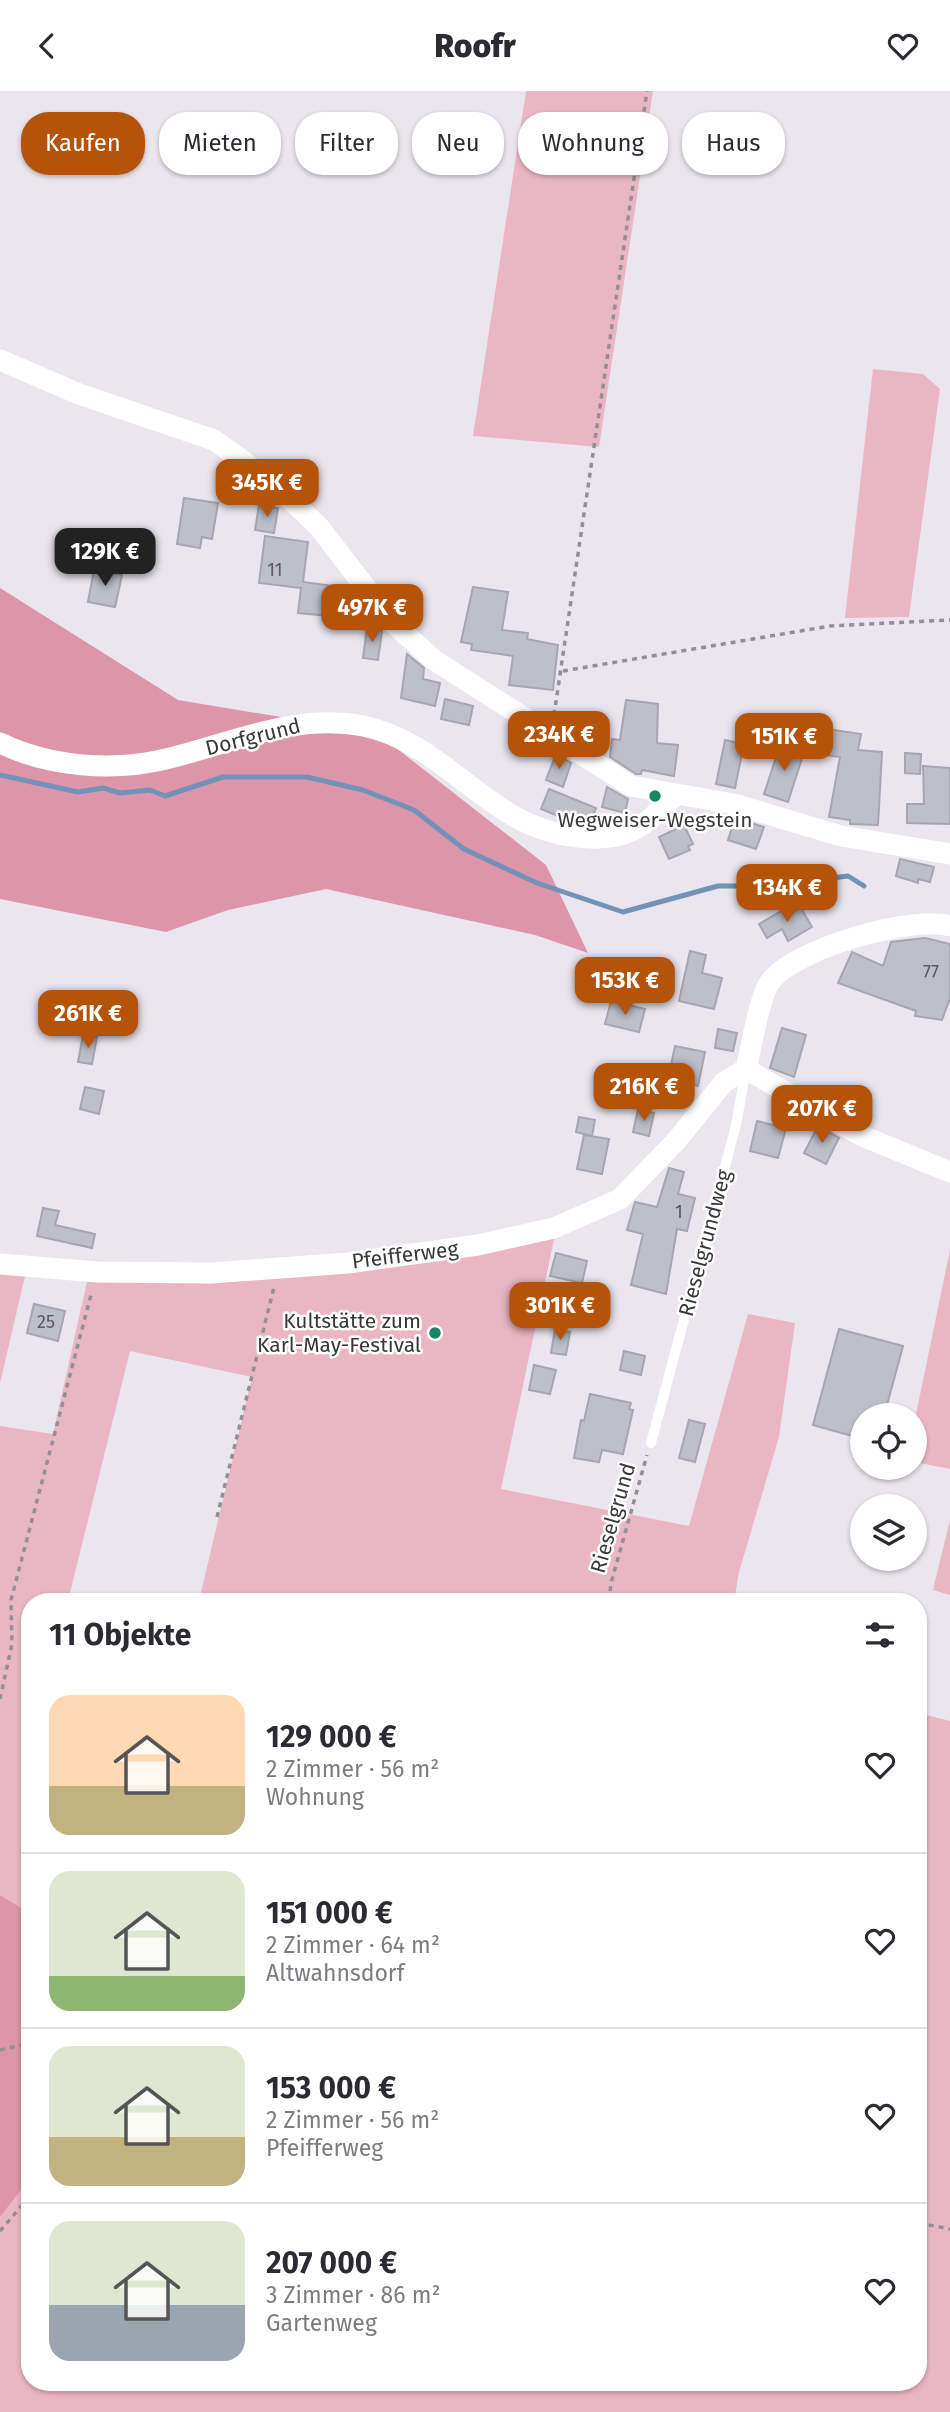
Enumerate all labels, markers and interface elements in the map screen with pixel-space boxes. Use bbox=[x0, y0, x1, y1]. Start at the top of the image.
icon: back bbox=[28, 27, 66, 65]
text: Roofr bbox=[434, 27, 516, 65]
icon: heart bbox=[884, 27, 922, 65]
chip: Kaufen bbox=[21, 112, 145, 175]
chip: Mieten bbox=[159, 112, 281, 175]
chip: Filter bbox=[295, 112, 398, 175]
chip: Neu bbox=[412, 112, 504, 175]
chip: Wohnung bbox=[518, 112, 668, 175]
chip: Haus bbox=[682, 112, 785, 175]
pin: 345K € bbox=[210, 459, 324, 519]
text: 345K € bbox=[232, 468, 302, 496]
pin: 129K € bbox=[48, 529, 162, 588]
text: 129K € bbox=[71, 537, 139, 565]
house number: 11 bbox=[267, 559, 283, 581]
pin: 497K € bbox=[315, 585, 429, 644]
text: 497K € bbox=[337, 593, 407, 621]
pin: 234K € bbox=[502, 711, 616, 771]
street label: Dorfgrund bbox=[203, 713, 303, 761]
pin: 151K € bbox=[727, 713, 841, 773]
text: 234K € bbox=[524, 720, 594, 748]
text: 151K € bbox=[751, 722, 817, 750]
marker: Wegweiser-Wegstein bbox=[647, 788, 663, 804]
place label: Wegweiser-Wegstein bbox=[557, 807, 753, 833]
pin: 134K € bbox=[730, 865, 844, 924]
text: 134K € bbox=[752, 873, 822, 901]
pin: 153K € bbox=[568, 957, 682, 1017]
house number: 77 bbox=[923, 961, 939, 983]
text: 153K € bbox=[591, 966, 659, 994]
pin: 261K € bbox=[31, 991, 145, 1050]
text: 261K € bbox=[54, 999, 122, 1027]
pin: 216K € bbox=[587, 1063, 701, 1123]
text: 216K € bbox=[610, 1072, 678, 1100]
pin: 207K € bbox=[765, 1086, 879, 1145]
text: 207K € bbox=[787, 1094, 857, 1122]
street label: Rieselgrundweg bbox=[673, 1167, 737, 1319]
house number: 1 bbox=[675, 1201, 683, 1223]
street label: Pfeifferweg bbox=[350, 1236, 460, 1274]
pin: 301K € bbox=[503, 1283, 617, 1342]
text: 301K € bbox=[525, 1291, 595, 1319]
place label: Kultstätte zum Karl-May-Festival bbox=[257, 1308, 421, 1358]
house number: 25 bbox=[37, 1311, 55, 1333]
marker: Kultstätte zum Karl-May-Festival bbox=[427, 1325, 443, 1341]
map controls bbox=[850, 1403, 927, 1571]
button: locate bbox=[850, 1403, 927, 1480]
street label: Rieselgrund bbox=[585, 1460, 641, 1576]
button: layers bbox=[850, 1494, 927, 1571]
icon: filters bbox=[861, 1616, 899, 1654]
text: 11 Objekte bbox=[49, 1617, 191, 1653]
text: 129 000 € bbox=[266, 1719, 397, 1755]
icon: home bbox=[105, 1723, 189, 1807]
icon: heart bbox=[861, 1746, 899, 1784]
text: 2 Zimmer · 56 m² bbox=[266, 1755, 439, 1783]
text: Wohnung bbox=[266, 1783, 364, 1811]
text: 151 000 € bbox=[266, 1895, 393, 1931]
icon: home bbox=[105, 1899, 189, 1983]
icon: heart bbox=[861, 1922, 899, 1960]
text: 2 Zimmer · 64 m² bbox=[266, 1931, 440, 1959]
text: Altwahnsdorf bbox=[266, 1959, 404, 1987]
text: 153 000 € bbox=[266, 2070, 396, 2106]
icon: home bbox=[105, 2074, 189, 2158]
icon: heart bbox=[861, 2097, 899, 2135]
text: 2 Zimmer · 56 m² bbox=[266, 2106, 439, 2134]
text: Pfeifferweg bbox=[266, 2134, 383, 2162]
text: 207 000 € bbox=[266, 2245, 397, 2281]
icon: home bbox=[105, 2249, 189, 2333]
icon: heart bbox=[861, 2272, 899, 2310]
text: 3 Zimmer · 86 m² bbox=[266, 2281, 440, 2309]
text: Gartenweg bbox=[266, 2309, 377, 2337]

